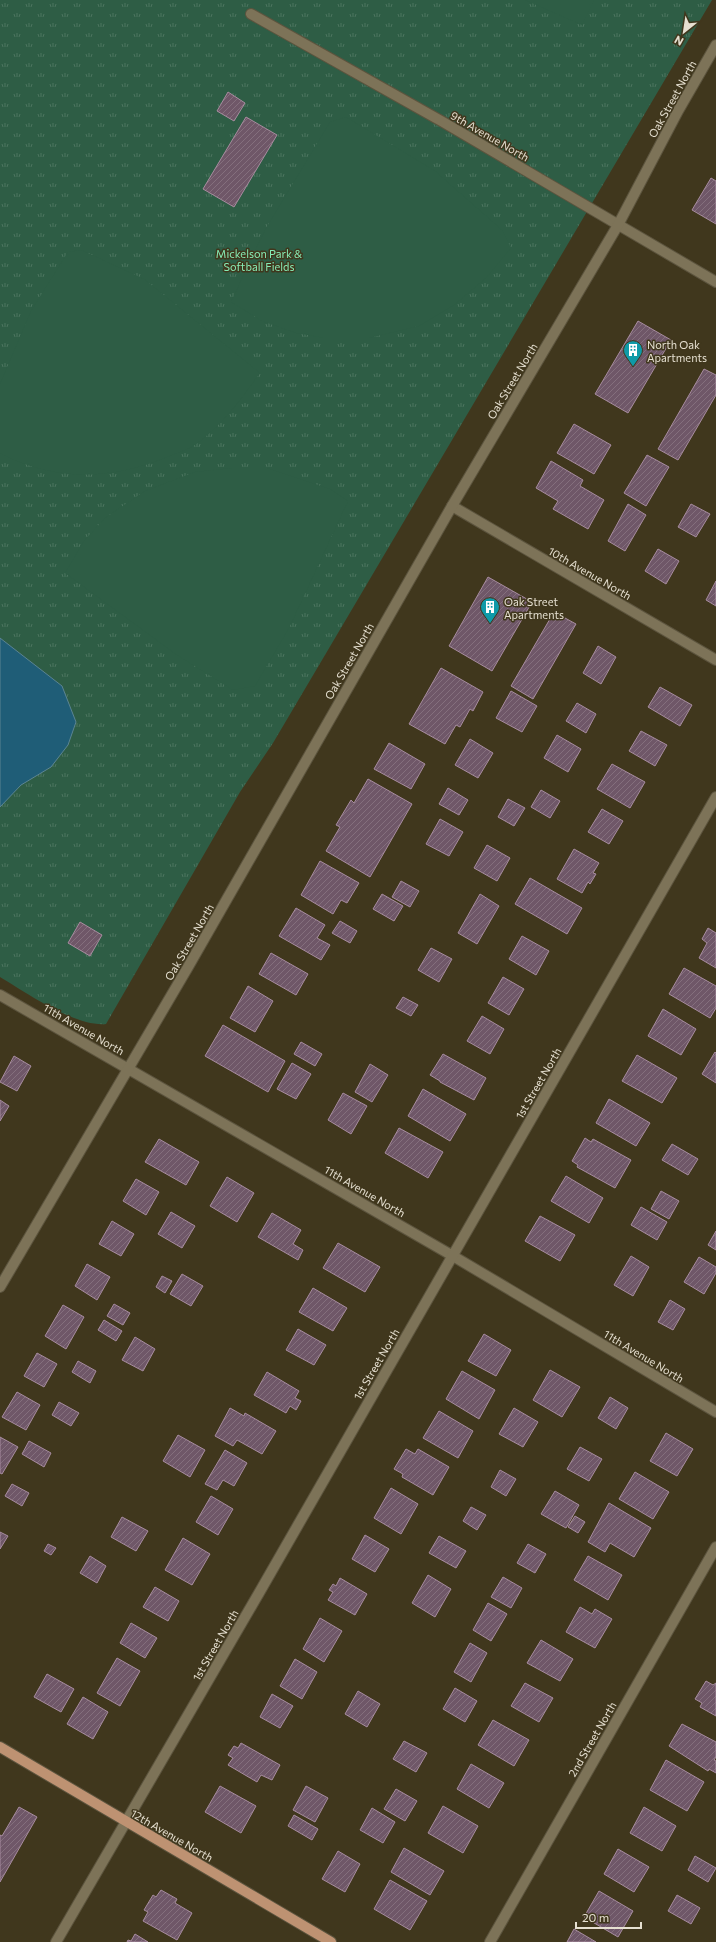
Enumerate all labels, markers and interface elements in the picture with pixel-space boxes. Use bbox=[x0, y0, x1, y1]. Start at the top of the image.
north arrow bbox=[664, 12, 704, 52]
text: N bbox=[672, 33, 686, 49]
street label: Oak Street North bbox=[645, 58, 699, 140]
street label: 9th Avenue North bbox=[448, 108, 532, 164]
park label: Mickelson Park & Softball Fields bbox=[216, 247, 302, 273]
place label: North Oak Apartments bbox=[647, 338, 707, 364]
building icon: North Oak Apartments bbox=[622, 339, 644, 367]
street label: Oak Street North bbox=[484, 341, 540, 421]
street label: 10th Avenue North bbox=[546, 544, 634, 602]
place label: Oak Street Apartments bbox=[504, 595, 564, 621]
building icon: Oak Street Apartments bbox=[479, 596, 501, 624]
street label: Oak Street North bbox=[322, 620, 376, 702]
street label: Oak Street North bbox=[162, 901, 216, 983]
street label: 11th Avenue North bbox=[41, 1001, 127, 1057]
street label: 1st Street North bbox=[512, 1045, 564, 1121]
street label: 11th Avenue North bbox=[322, 1163, 408, 1219]
street label: 1st Street North bbox=[350, 1326, 402, 1402]
street label: 11th Avenue North bbox=[602, 1327, 686, 1385]
street label: 1st Street North bbox=[189, 1607, 241, 1683]
street label: 2nd Street North bbox=[565, 1699, 619, 1779]
street label: 12th Avenue North bbox=[129, 1806, 215, 1864]
scale bar bbox=[576, 1904, 641, 1930]
text: 20 m bbox=[582, 1910, 609, 1924]

